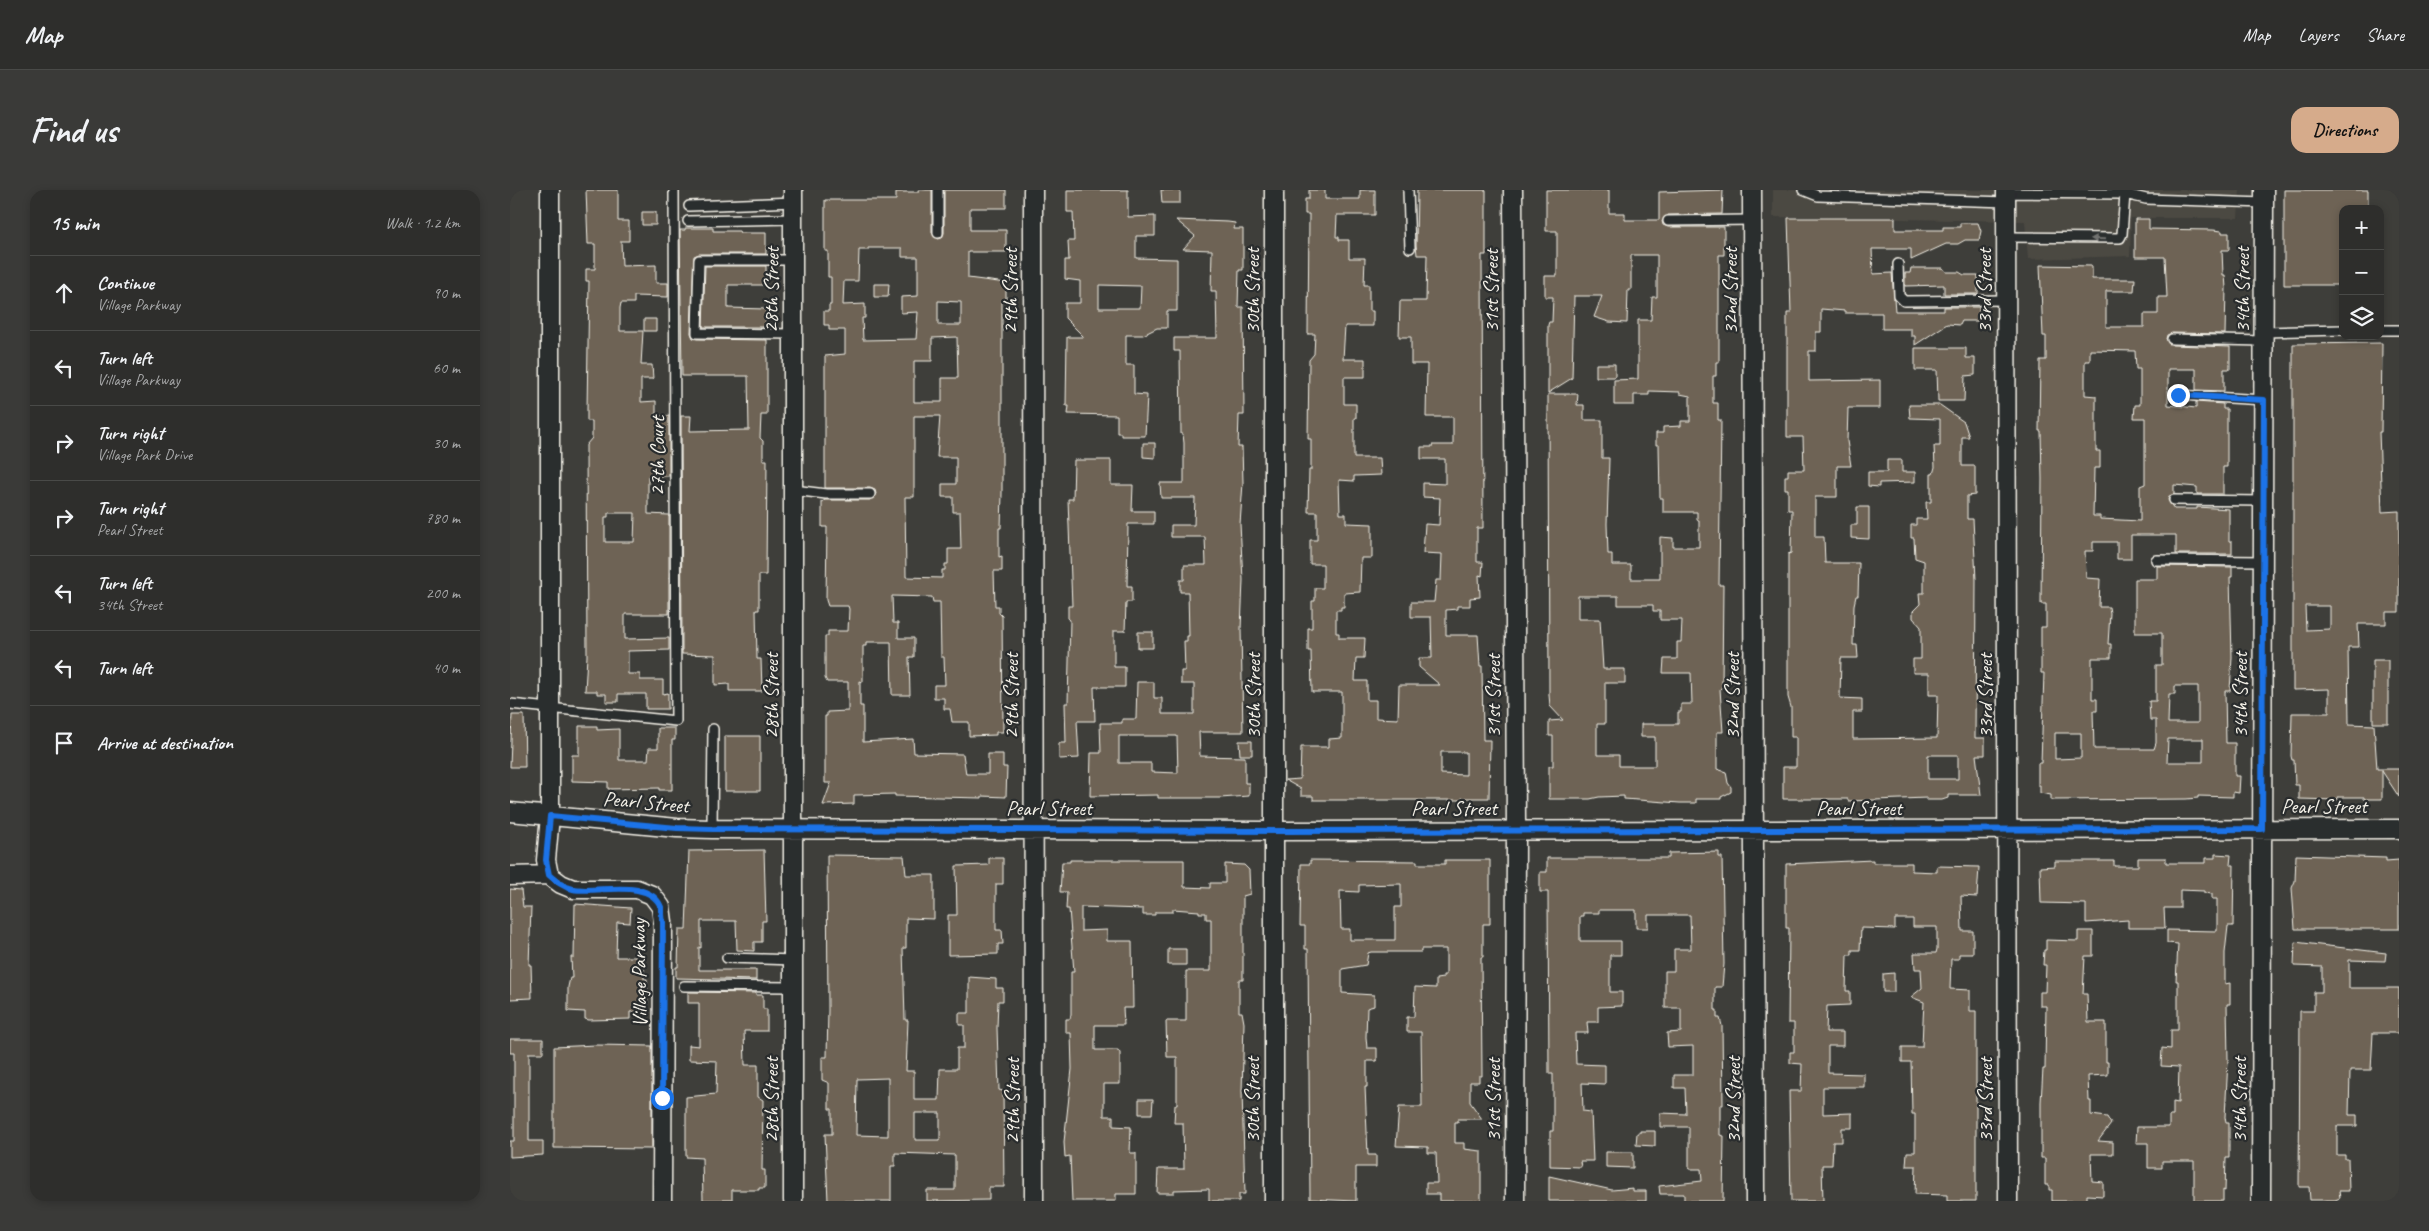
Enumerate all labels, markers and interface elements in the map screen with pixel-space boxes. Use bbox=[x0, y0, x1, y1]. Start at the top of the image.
text: Map bbox=[25, 20, 62, 50]
text: Map bbox=[2243, 24, 2271, 46]
text: Layers bbox=[2299, 24, 2338, 46]
text: Share bbox=[2366, 24, 2404, 46]
button: Directions bbox=[2291, 107, 2399, 153]
text: Find us bbox=[30, 108, 117, 153]
map controls bbox=[2339, 205, 2384, 340]
button: + bbox=[2339, 205, 2384, 250]
text: 15 min bbox=[50, 210, 99, 236]
text: Walk · 1.2 km bbox=[385, 213, 460, 233]
one-way arrow bbox=[2090, 235, 2106, 243]
street label: 28th Street bbox=[757, 245, 785, 333]
street label: 32nd Street bbox=[1717, 245, 1743, 335]
street label: 34th Street bbox=[2229, 245, 2255, 333]
street label: 29th Street bbox=[997, 246, 1023, 334]
street label: 30th Street bbox=[1239, 246, 1265, 334]
street label: 33rd Street bbox=[1971, 246, 1997, 334]
street label: 31st Street bbox=[1478, 247, 1504, 333]
button: − bbox=[2339, 250, 2384, 295]
text: Continue bbox=[97, 271, 154, 295]
icon: ahead bbox=[50, 279, 78, 307]
text: 90 m bbox=[433, 283, 460, 303]
text: Village Parkway bbox=[97, 295, 180, 315]
button: layers bbox=[2339, 295, 2384, 340]
text: Turn left bbox=[97, 346, 152, 370]
icon: left bbox=[50, 354, 78, 382]
text: 60 m bbox=[433, 358, 460, 378]
text: Village Parkway bbox=[97, 370, 180, 390]
route end bbox=[2167, 384, 2190, 407]
street label: 27th Court bbox=[644, 414, 670, 496]
text: Turn right bbox=[97, 421, 164, 445]
icon: right bbox=[50, 429, 78, 457]
text: 30 m bbox=[433, 433, 460, 453]
text: Village Park Drive bbox=[97, 445, 192, 465]
text: Turn right bbox=[97, 496, 164, 520]
icon: right bbox=[50, 504, 78, 532]
text: 780 m bbox=[426, 508, 460, 528]
text: Pearl Street bbox=[97, 520, 163, 540]
text: Turn left bbox=[97, 571, 152, 595]
icon: left bbox=[50, 579, 78, 607]
text: 200 m bbox=[426, 583, 460, 603]
text: 34th Street bbox=[97, 595, 162, 615]
street label: 32nd Street bbox=[1719, 650, 1745, 740]
street label: 34th Street bbox=[2227, 650, 2253, 738]
street label: 28th Street bbox=[758, 651, 784, 739]
street label: 29th Street bbox=[998, 651, 1024, 739]
street label: 30th Street bbox=[1240, 651, 1266, 739]
street label: 33rd Street bbox=[1972, 651, 1998, 739]
street label: 31st Street bbox=[1480, 652, 1506, 738]
icon: left bbox=[50, 654, 78, 682]
text: Turn left bbox=[97, 656, 152, 680]
text: 40 m bbox=[433, 658, 460, 678]
icon: arrive bbox=[50, 729, 78, 757]
text: Arrive at destination bbox=[97, 731, 233, 755]
street label: Pearl Street bbox=[602, 785, 692, 819]
street label: Pearl Street bbox=[2281, 793, 2369, 819]
street label: Pearl Street bbox=[1006, 795, 1094, 821]
street label: Pearl Street bbox=[1411, 795, 1499, 821]
street label: Pearl Street bbox=[1816, 795, 1904, 821]
street label: Village Parkway bbox=[625, 917, 653, 1028]
street label: 32nd Street bbox=[1720, 1054, 1746, 1144]
street label: 28th Street bbox=[758, 1055, 784, 1143]
street label: 30th Street bbox=[1239, 1055, 1265, 1143]
street label: 33rd Street bbox=[1972, 1055, 1998, 1143]
street label: 34th Street bbox=[2226, 1055, 2252, 1143]
street label: 29th Street bbox=[999, 1056, 1025, 1144]
street label: 31st Street bbox=[1480, 1056, 1506, 1142]
route start bbox=[651, 1087, 674, 1110]

